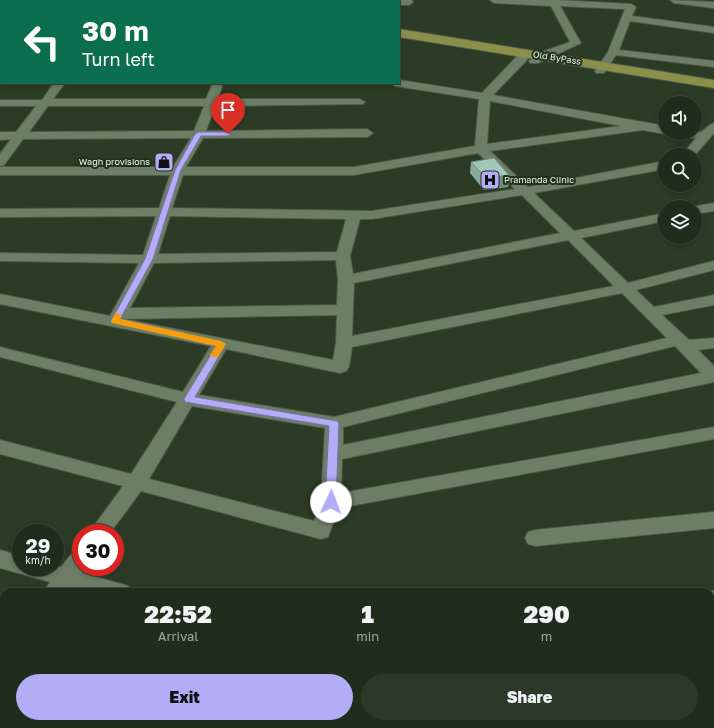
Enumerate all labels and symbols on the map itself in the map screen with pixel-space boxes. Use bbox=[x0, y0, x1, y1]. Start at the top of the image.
street label: Old ByPass bbox=[532, 48, 582, 67]
pin bbox=[211, 93, 245, 134]
shop icon: Wagh provisions bbox=[153, 151, 175, 173]
place label: Wagh provisions bbox=[79, 156, 150, 167]
hospital icon: Pramanda Clinic bbox=[479, 169, 501, 191]
place label: Pramanda Clinic bbox=[504, 174, 574, 185]
position arrow bbox=[310, 481, 352, 523]
speed limit sign: 30 bbox=[72, 524, 124, 576]

